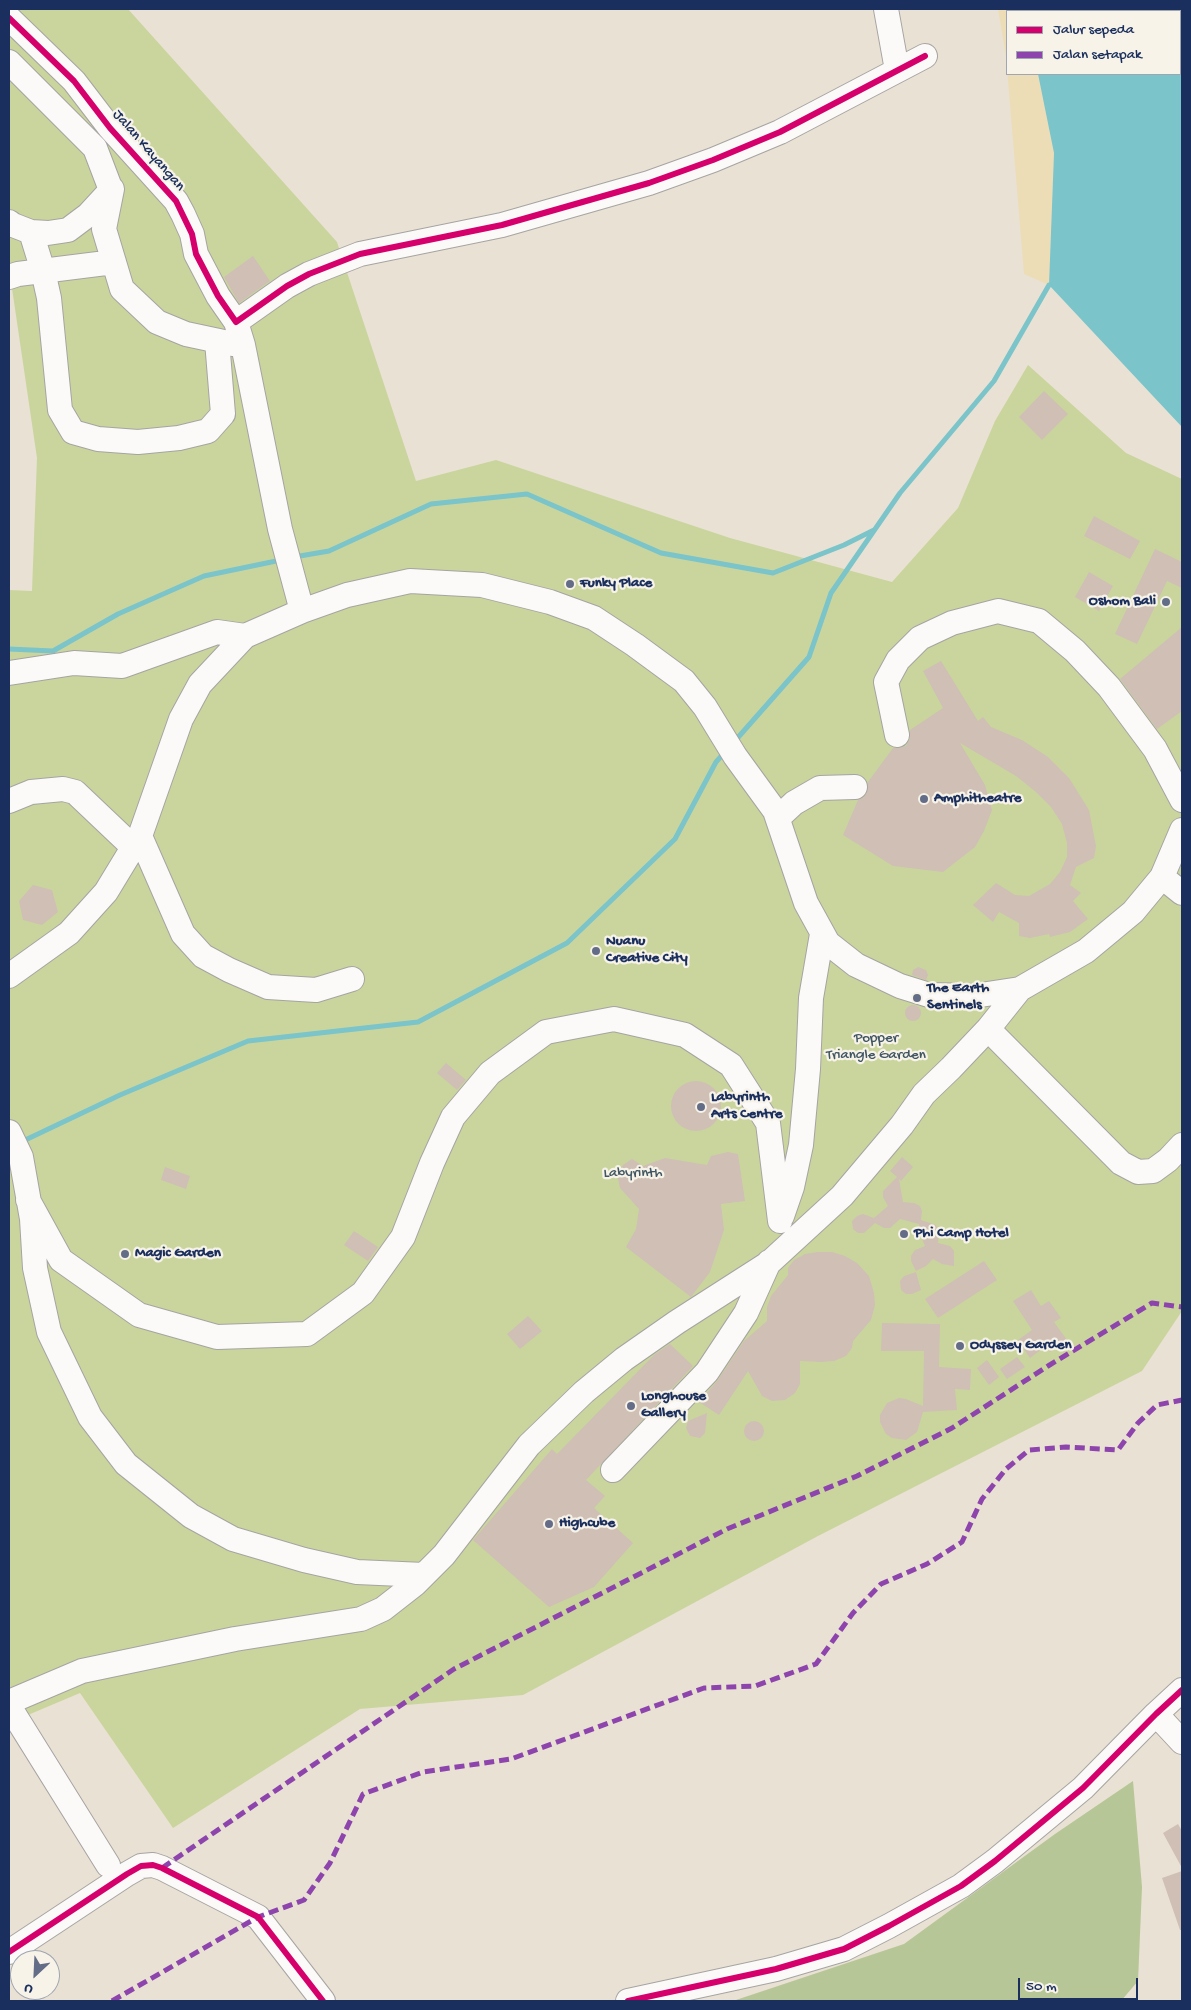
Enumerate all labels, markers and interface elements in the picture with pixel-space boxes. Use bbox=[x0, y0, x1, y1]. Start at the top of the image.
legend bbox=[1006, 10, 1181, 75]
text: Jalur sepeda bbox=[1053, 21, 1134, 39]
text: Jalan setapak bbox=[1053, 46, 1142, 64]
street label: Jalan Kayangan bbox=[108, 107, 188, 195]
place label: Funky Place bbox=[580, 575, 652, 593]
marker: Funky Place bbox=[564, 578, 576, 590]
place label: Oshom Bali bbox=[1089, 593, 1156, 611]
marker: Oshom Bali bbox=[1160, 596, 1172, 608]
place label: Amphitheatre bbox=[934, 790, 1022, 808]
marker: Amphitheatre bbox=[918, 793, 930, 805]
place label: Nuanu Creative City bbox=[606, 933, 688, 968]
marker: Nuanu Creative City bbox=[590, 945, 602, 957]
place label: The Earth Sentinels bbox=[927, 980, 989, 1015]
marker: The Earth Sentinels bbox=[911, 992, 923, 1004]
park label: Popper Triangle Garden bbox=[826, 1030, 926, 1065]
place label: Labyrinth Arts Centre bbox=[711, 1089, 783, 1124]
marker: Labyrinth Arts Centre bbox=[695, 1101, 707, 1113]
park label: Labyrinth bbox=[604, 1165, 662, 1183]
place label: Phi Camp Hotel bbox=[914, 1225, 1009, 1243]
marker: Phi Camp Hotel bbox=[898, 1228, 910, 1240]
place label: Magic Garden bbox=[135, 1245, 221, 1263]
marker: Magic Garden bbox=[119, 1248, 131, 1260]
place label: Odyssey Garden bbox=[970, 1337, 1072, 1355]
marker: Odyssey Garden bbox=[954, 1340, 966, 1352]
place label: Longhouse Gallery bbox=[641, 1388, 706, 1423]
marker: Longhouse Gallery bbox=[625, 1400, 637, 1412]
place label: Highcube bbox=[559, 1515, 615, 1533]
marker: Highcube bbox=[543, 1518, 555, 1530]
north arrow bbox=[10, 1950, 60, 2000]
scale bar bbox=[1021, 1968, 1141, 2000]
text: 50 m bbox=[1026, 1978, 1057, 1996]
text: U bbox=[22, 1979, 36, 1998]

